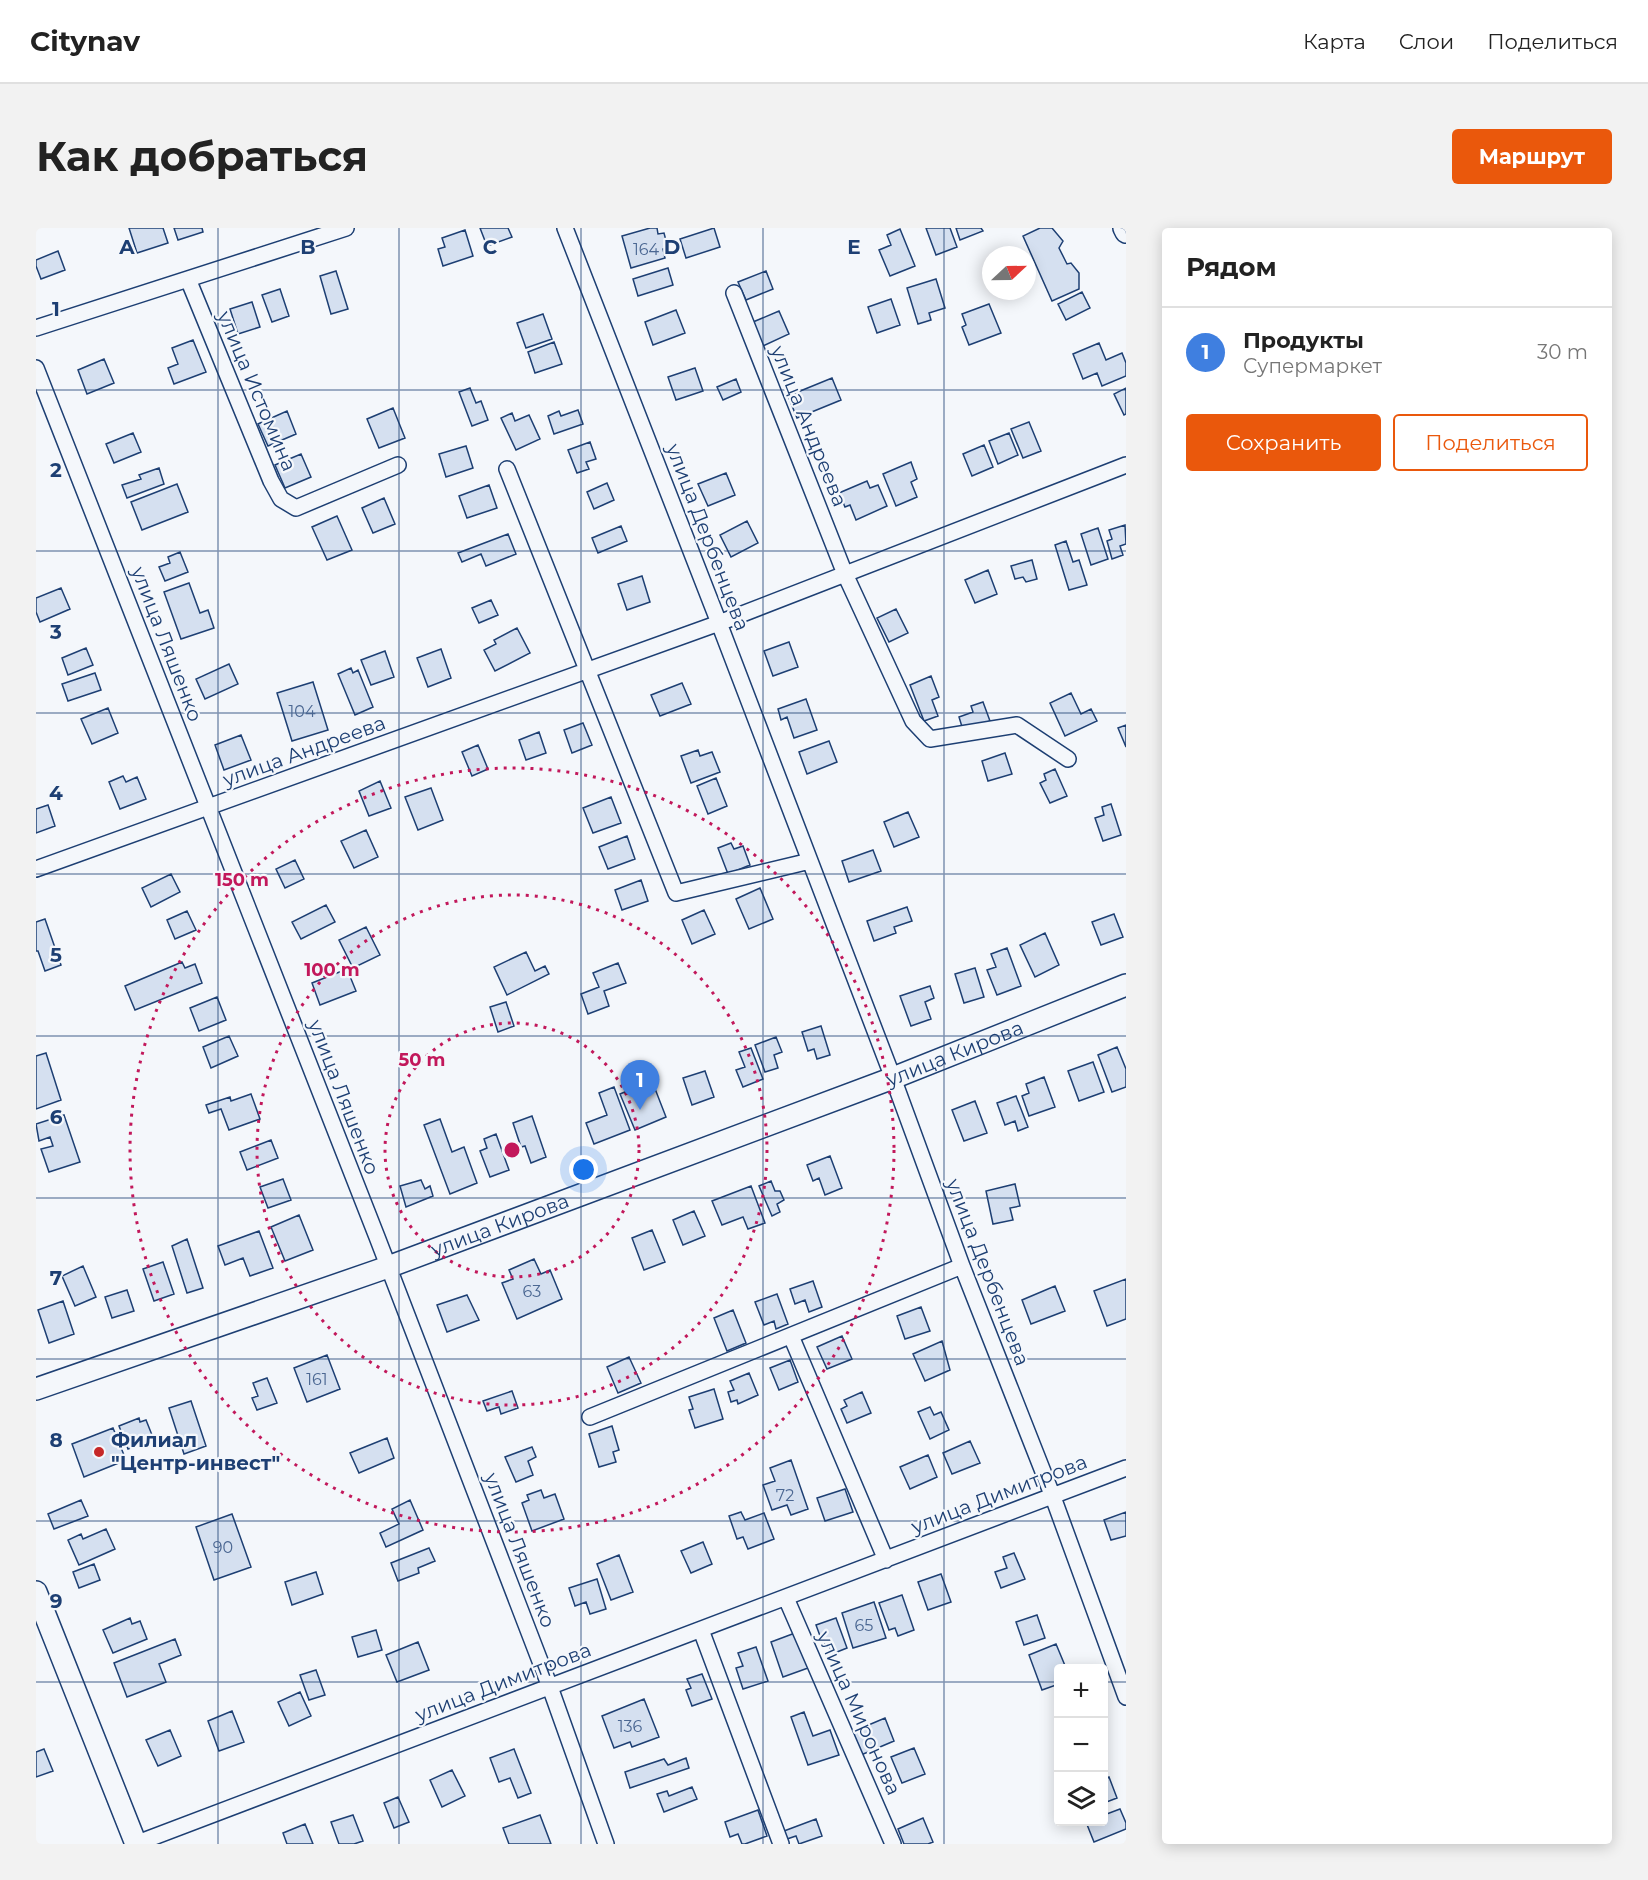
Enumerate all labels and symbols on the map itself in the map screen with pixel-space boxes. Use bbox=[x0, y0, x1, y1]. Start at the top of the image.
text: A bbox=[118, 235, 135, 259]
text: B bbox=[300, 235, 316, 259]
text: C bbox=[483, 235, 498, 259]
text: D bbox=[664, 235, 680, 259]
text: E bbox=[847, 235, 861, 259]
house number: 164 bbox=[633, 240, 659, 259]
north arrow bbox=[982, 246, 1036, 300]
text: 1 bbox=[52, 297, 60, 321]
street label: улица Истомина bbox=[212, 306, 302, 475]
street label: улица Андреева bbox=[765, 341, 852, 510]
street label: улица Дербенцева bbox=[661, 439, 755, 634]
text: 2 bbox=[50, 458, 62, 482]
street label: улица Ляшенко bbox=[126, 562, 208, 725]
text: 3 bbox=[49, 620, 62, 644]
house number: 104 bbox=[289, 702, 316, 721]
street label: улица Андреева bbox=[218, 710, 389, 792]
text: 4 bbox=[49, 781, 63, 805]
text: 150 m bbox=[215, 869, 269, 891]
text: 5 bbox=[50, 943, 62, 967]
text: 100 m bbox=[304, 959, 360, 981]
street label: улица Ляшенко bbox=[303, 1015, 385, 1178]
street label: улица Кирова bbox=[882, 1015, 1027, 1092]
text: 50 m bbox=[399, 1049, 445, 1071]
pin: 1 bbox=[620, 1060, 660, 1110]
text: 6 bbox=[50, 1105, 63, 1129]
centre of rings bbox=[502, 1140, 522, 1160]
your location bbox=[569, 1155, 598, 1184]
street label: улица Дербенцева bbox=[941, 1174, 1035, 1369]
street label: улица Кирова bbox=[427, 1188, 572, 1262]
text: 7 bbox=[50, 1266, 62, 1290]
house number: 63 bbox=[523, 1282, 541, 1301]
house number: 161 bbox=[306, 1370, 328, 1389]
text: 8 bbox=[49, 1428, 63, 1452]
place label: Филиал "Центр-инвест" bbox=[111, 1428, 280, 1475]
marker: Филиал "Центр-инвест" bbox=[92, 1445, 106, 1459]
street label: улица Димитрова bbox=[907, 1449, 1090, 1539]
street label: улица Ляшенко bbox=[479, 1468, 561, 1631]
house number: 72 bbox=[776, 1486, 794, 1505]
house number: 90 bbox=[213, 1538, 233, 1557]
text: 9 bbox=[50, 1589, 62, 1613]
house number: 65 bbox=[855, 1616, 873, 1635]
street label: улица Миронова bbox=[812, 1626, 906, 1799]
street label: улица Димитрова bbox=[411, 1637, 594, 1727]
house number: 136 bbox=[618, 1717, 643, 1736]

